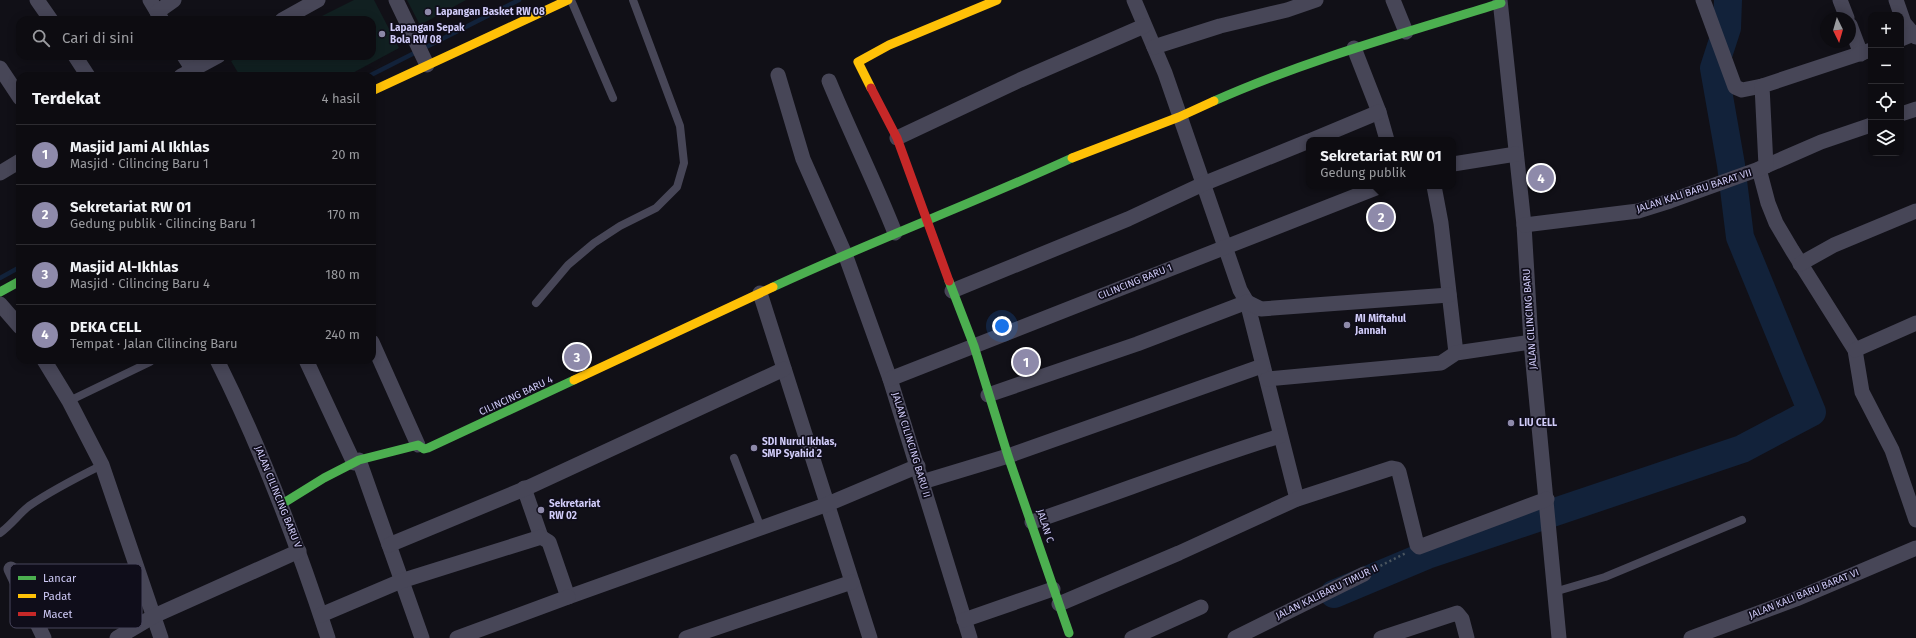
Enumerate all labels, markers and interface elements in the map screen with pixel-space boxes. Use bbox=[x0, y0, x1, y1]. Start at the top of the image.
place label: Lapangan Basket RW 08 bbox=[436, 6, 545, 18]
marker: Lapangan Basket RW 08 bbox=[423, 7, 433, 17]
north arrow bbox=[1820, 12, 1856, 48]
map controls bbox=[1868, 12, 1904, 156]
button: + bbox=[1868, 12, 1904, 48]
search box bbox=[16, 16, 376, 60]
place label: Lapangan Sepak Bola RW 08 bbox=[390, 22, 465, 46]
icon: search bbox=[30, 27, 52, 49]
text: Cari di sini bbox=[62, 29, 134, 47]
marker: Lapangan Sepak Bola RW 08 bbox=[377, 29, 387, 39]
button: − bbox=[1868, 48, 1904, 84]
button: locate bbox=[1868, 84, 1904, 120]
text: Terdekat bbox=[32, 88, 101, 109]
text: 4 hasil bbox=[322, 91, 360, 106]
button: layers bbox=[1868, 120, 1904, 156]
popup bbox=[1306, 137, 1456, 189]
text: Masjid Jami Al Ikhlas bbox=[70, 138, 209, 156]
text: 1 bbox=[42, 147, 48, 162]
text: 20 m bbox=[332, 147, 360, 162]
text: Sekretariat RW 01 bbox=[1320, 147, 1442, 165]
text: Masjid · Cilincing Baru 1 bbox=[70, 156, 209, 171]
pin: 4 bbox=[1528, 163, 1554, 193]
text: Gedung publik bbox=[1320, 165, 1406, 180]
street label: JALAN KALI BARU BARAT VII bbox=[1635, 167, 1753, 215]
text: Sekretariat RW 01 bbox=[70, 198, 192, 216]
pin: 2 bbox=[1368, 202, 1394, 232]
text: 2 bbox=[42, 207, 48, 222]
text: 170 m bbox=[327, 207, 360, 222]
text: Gedung publik · Cilincing Baru 1 bbox=[70, 216, 256, 231]
text: Masjid Al-Ikhlas bbox=[70, 258, 178, 276]
street label: CILINCING BARU 1 bbox=[1096, 262, 1174, 302]
text: 3 bbox=[42, 267, 48, 282]
text: 180 m bbox=[325, 267, 360, 282]
street label: JALAN CILINCING BARU bbox=[1520, 268, 1540, 370]
text: Masjid · Cilincing Baru 4 bbox=[70, 276, 210, 291]
place label: MI Miftahul Jannah bbox=[1354, 313, 1406, 337]
your location bbox=[992, 316, 1012, 336]
text: DEKA CELL bbox=[70, 318, 141, 336]
marker: MI Miftahul Jannah bbox=[1342, 320, 1352, 330]
text: 4 bbox=[41, 327, 49, 342]
text: 240 m bbox=[325, 327, 360, 342]
text: Tempat · Jalan Cilincing Baru bbox=[70, 336, 238, 351]
pin: 3 bbox=[564, 342, 590, 372]
pin: 1 bbox=[1013, 347, 1039, 377]
street label: CILINCING BARU 4 bbox=[477, 373, 555, 418]
street label: JALAN CILINCING BARU II bbox=[889, 391, 933, 499]
place label: LIU CELL bbox=[1519, 417, 1557, 429]
marker: LIU CELL bbox=[1506, 418, 1516, 428]
place label: SDI Nurul Ikhlas, SMP Syahid 2 bbox=[762, 436, 837, 460]
marker: SDI Nurul Ikhlas, SMP Syahid 2 bbox=[749, 443, 759, 453]
street label: JALAN CILINCING BARU V bbox=[252, 444, 304, 550]
place label: Sekretariat RW 02 bbox=[549, 498, 601, 522]
marker: Sekretariat RW 02 bbox=[536, 505, 546, 515]
street label: JALAN C bbox=[1034, 508, 1056, 545]
street label: JALAN KALIBARU TIMUR II bbox=[1274, 562, 1380, 622]
legend bbox=[10, 564, 142, 628]
street label: JALAN KALI BARU BARAT VI bbox=[1747, 566, 1861, 622]
text: Lancar bbox=[43, 572, 77, 585]
text: Padat bbox=[43, 590, 71, 603]
text: Macet bbox=[43, 608, 73, 621]

